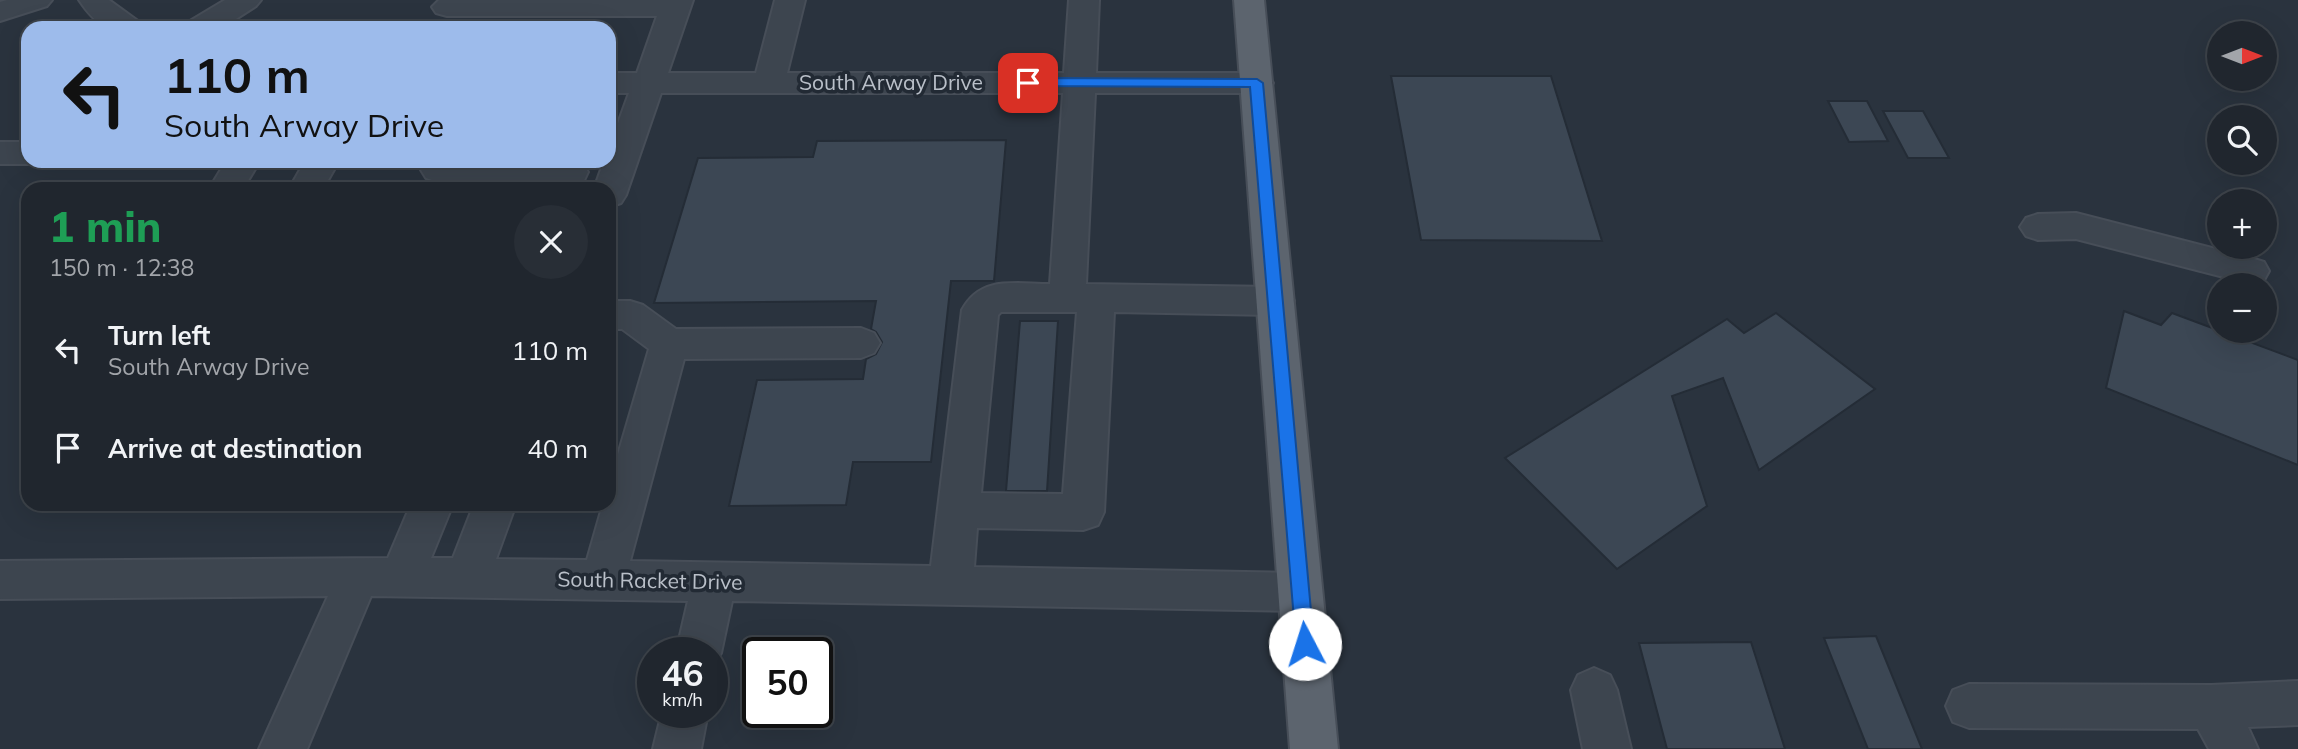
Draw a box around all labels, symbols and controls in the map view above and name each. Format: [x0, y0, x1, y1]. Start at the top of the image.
north arrow [2207, 21, 2277, 91]
map controls [2207, 21, 2277, 343]
text: 110 m [164, 44, 310, 105]
icon: left [49, 49, 140, 140]
pin [998, 53, 1058, 113]
icon: arrive [1009, 64, 1047, 102]
street label: South Arway Drive [799, 69, 983, 95]
text: South Arway Drive [164, 105, 444, 145]
button: search [2207, 105, 2277, 175]
button: + [2207, 189, 2277, 259]
text: 1 min [49, 200, 162, 253]
button: close [514, 205, 588, 279]
text: 150 m · 12:38 [49, 253, 194, 282]
button: − [2207, 273, 2277, 343]
text: Turn left [108, 319, 210, 352]
icon: left [49, 331, 87, 369]
text: 110 m [512, 334, 588, 367]
text: South Arway Drive [108, 352, 309, 381]
icon: arrive [49, 429, 87, 467]
text: Arrive at destination [108, 432, 363, 465]
text: 40 m [527, 432, 588, 465]
street label: South Racket Drive [557, 565, 743, 595]
position arrow [1268, 607, 1342, 681]
speed limit sign: 50 [742, 637, 833, 728]
text: 46 [661, 651, 704, 695]
text: km/h [662, 688, 703, 711]

